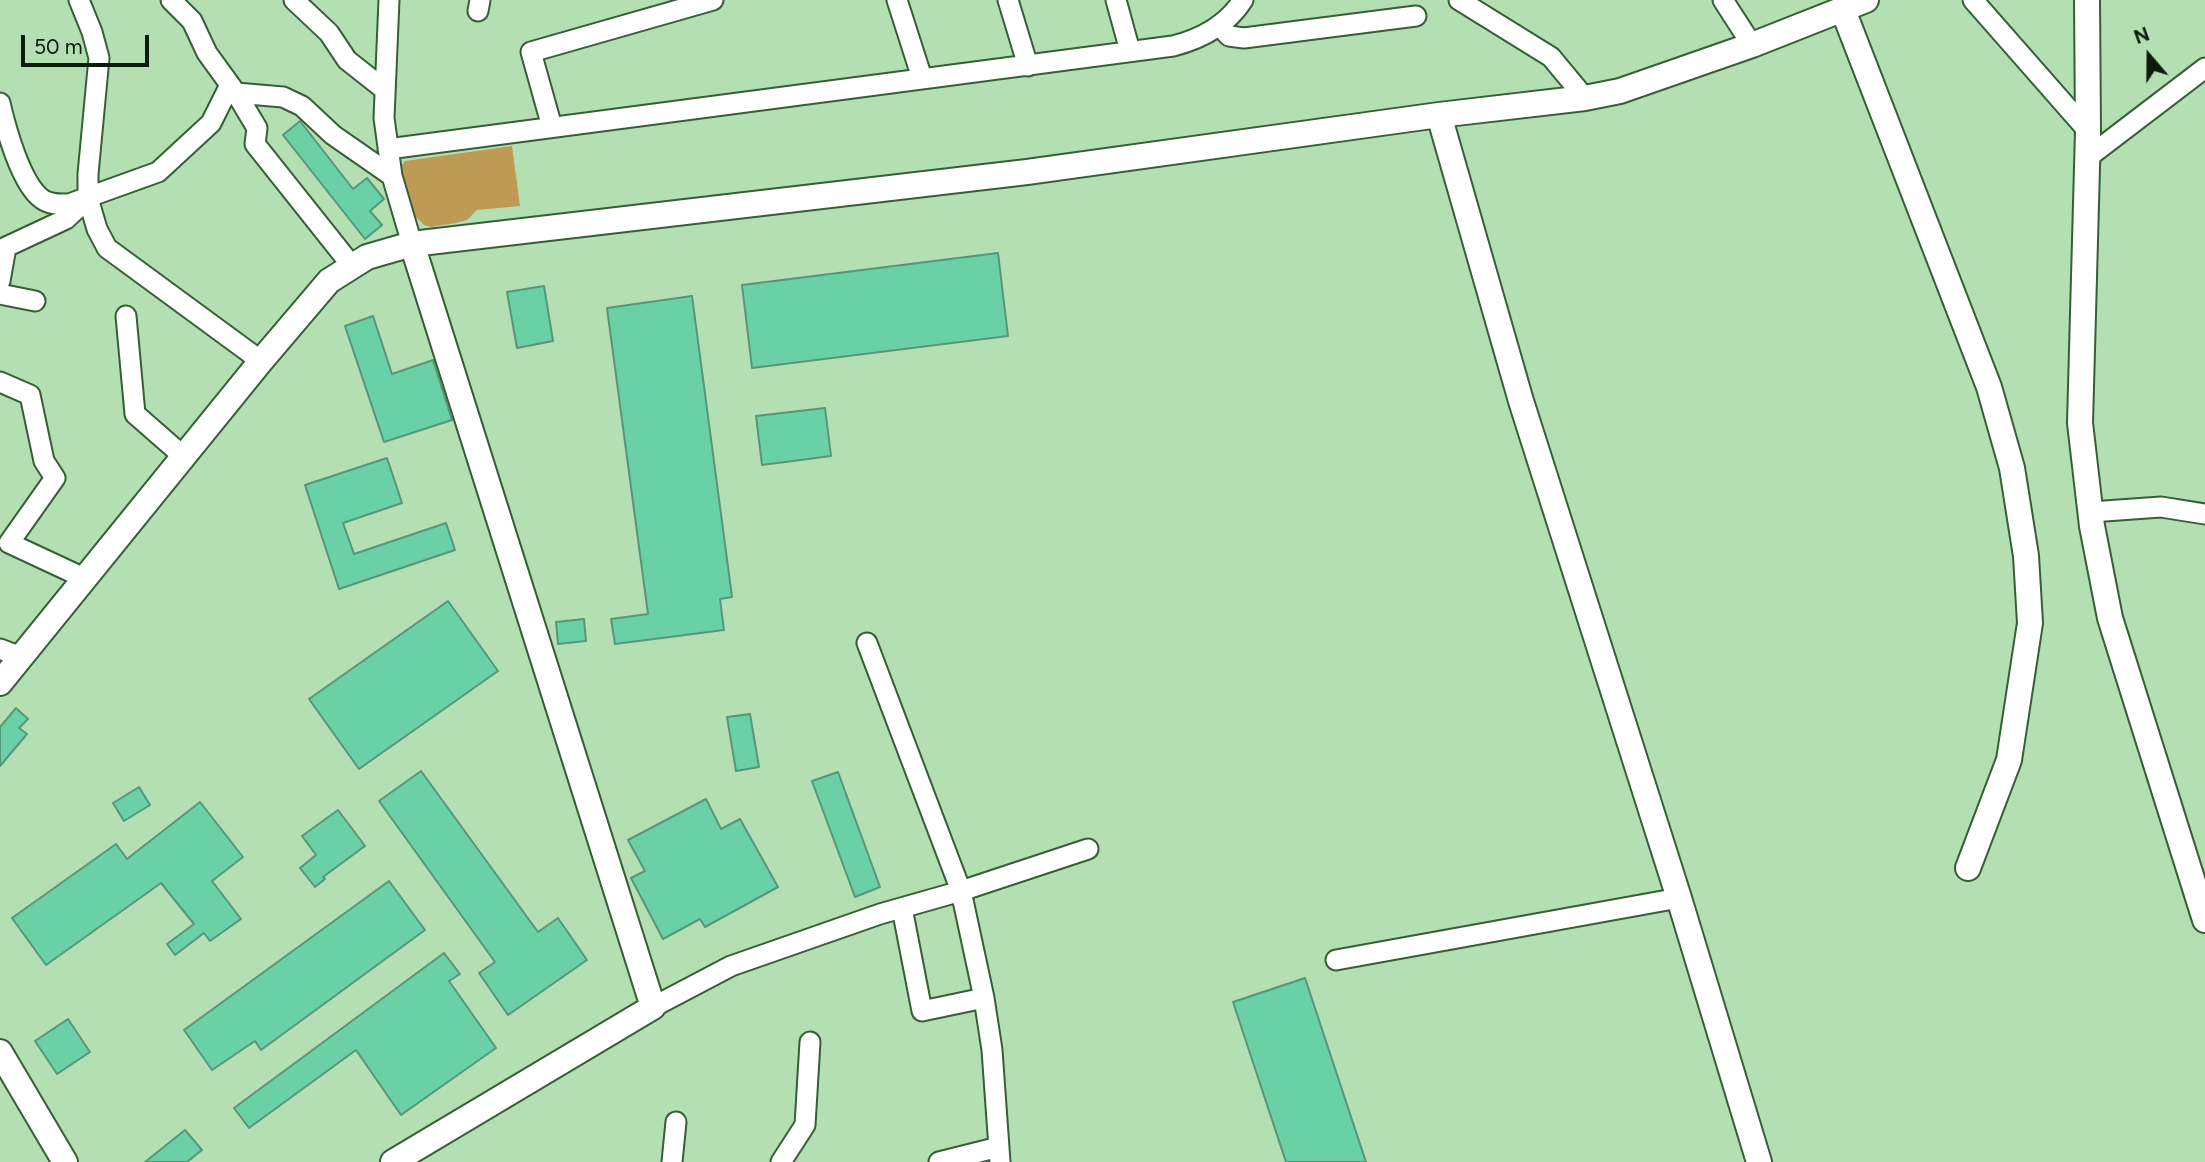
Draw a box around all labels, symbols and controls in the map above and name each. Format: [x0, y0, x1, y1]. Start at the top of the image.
scale bar [24, 21, 152, 65]
north arrow [2114, 21, 2184, 91]
text: N [2131, 22, 2152, 49]
text: 50 m [34, 34, 83, 59]

